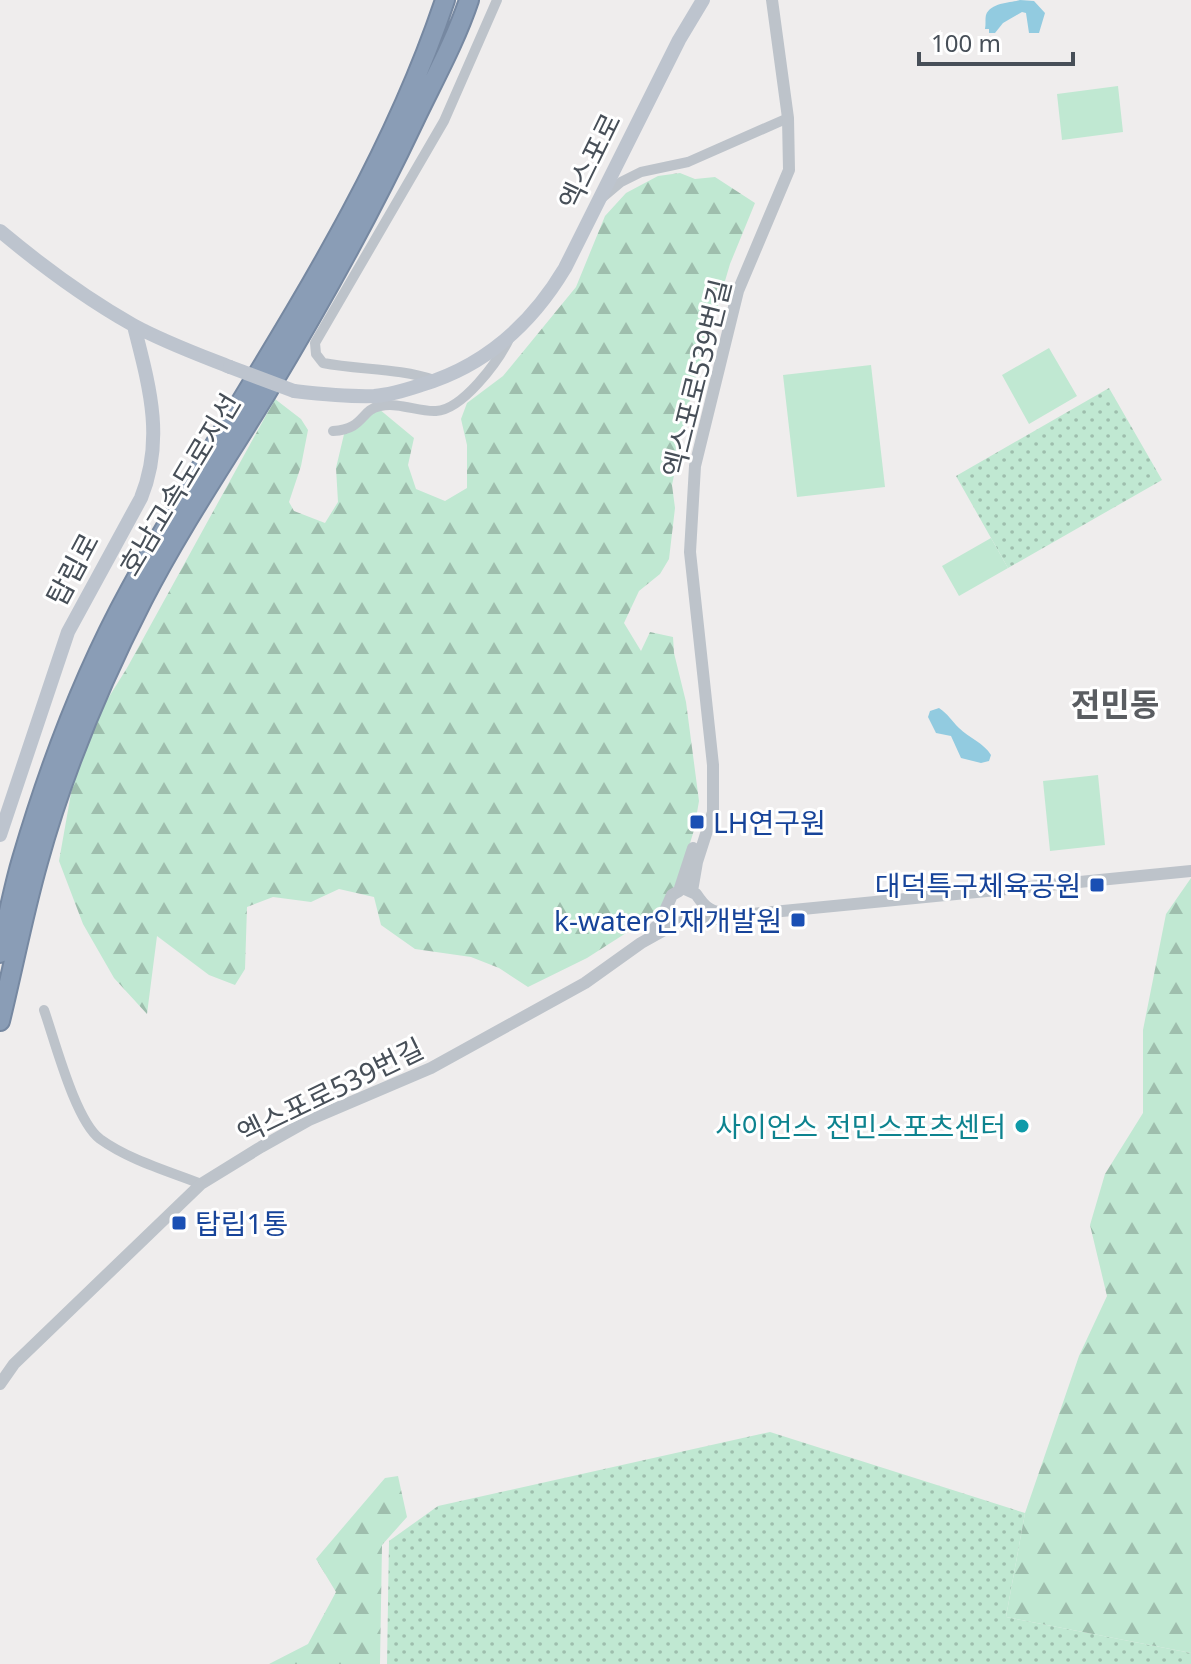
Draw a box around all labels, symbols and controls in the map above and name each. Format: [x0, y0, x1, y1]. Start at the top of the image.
scale bar [919, 16, 1073, 66]
text: 100 m [931, 26, 1001, 59]
street label: 엑스포로 [549, 106, 629, 216]
street label: 엑스포로539번길 [653, 275, 739, 481]
street label: 호남고속도로지선 [110, 386, 248, 582]
street label: 탑립로 [37, 526, 107, 612]
district label: 전민동 [1071, 682, 1159, 725]
place label: LH연구원 [713, 803, 826, 841]
marker: LH연구원 [688, 813, 706, 831]
place label: 대덕특구체육공원 [875, 866, 1081, 904]
marker: 대덕특구체육공원 [1088, 876, 1106, 894]
place label: k-water인재개발원 [554, 901, 782, 939]
marker: k-water인재개발원 [789, 911, 807, 929]
street label: 엑스포로539번길 [231, 1029, 429, 1151]
place label: 사이언스 전민스포츠센터 [715, 1107, 1006, 1145]
marker: 사이언스 전민스포츠센터 [1013, 1117, 1031, 1135]
place label: 탑립1통 [195, 1204, 288, 1242]
marker: 탑립1통 [170, 1214, 188, 1232]

